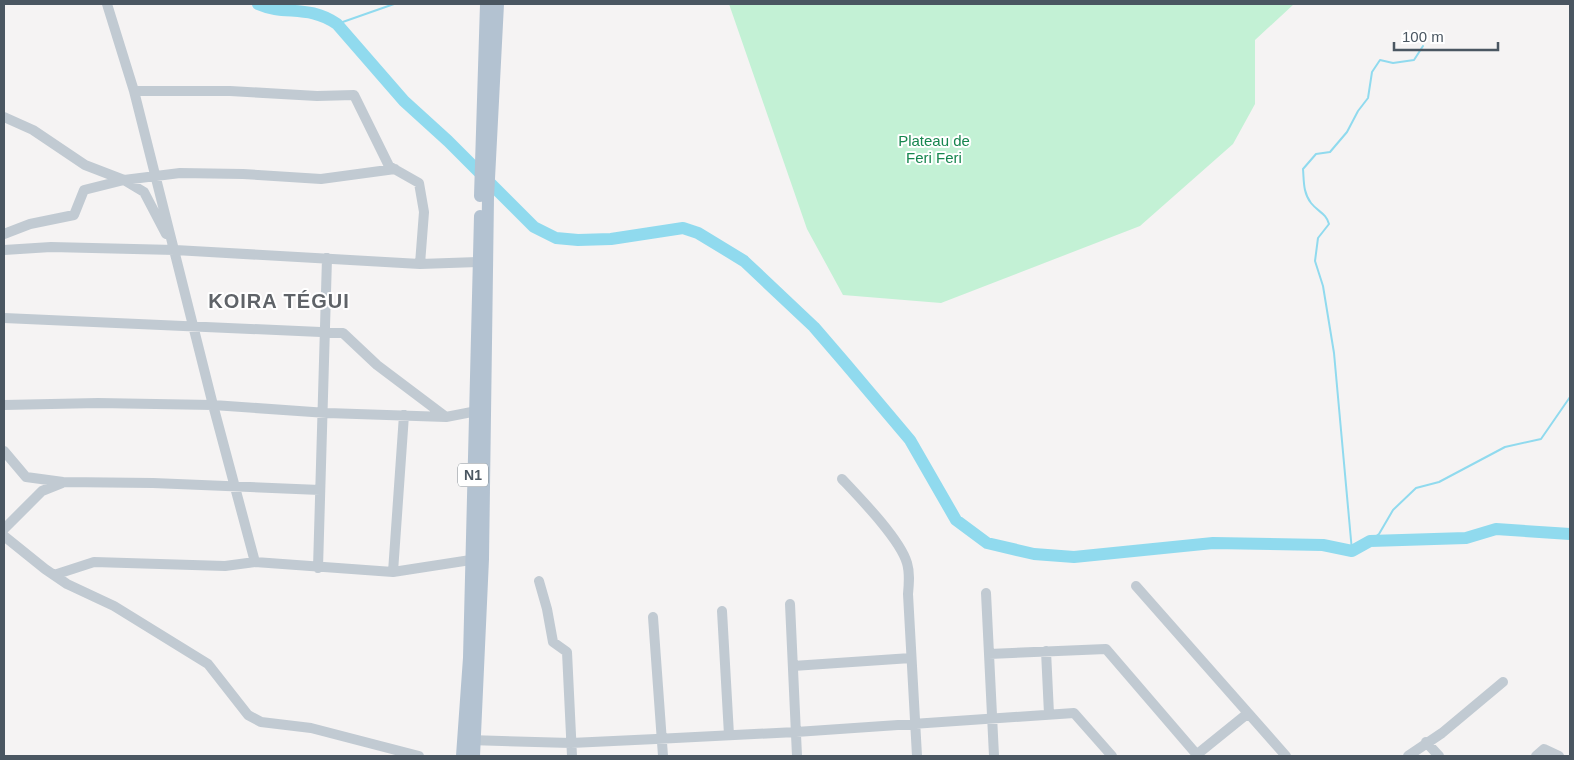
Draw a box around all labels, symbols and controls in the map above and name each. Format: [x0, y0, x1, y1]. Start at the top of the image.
scale bar [1394, 20, 1498, 52]
text: 100 m [1402, 28, 1444, 45]
park label: Plateau de Feri Feri [898, 132, 970, 166]
district label: KOIRA TÉGUI [208, 290, 350, 312]
road number: N1 [458, 464, 488, 486]

